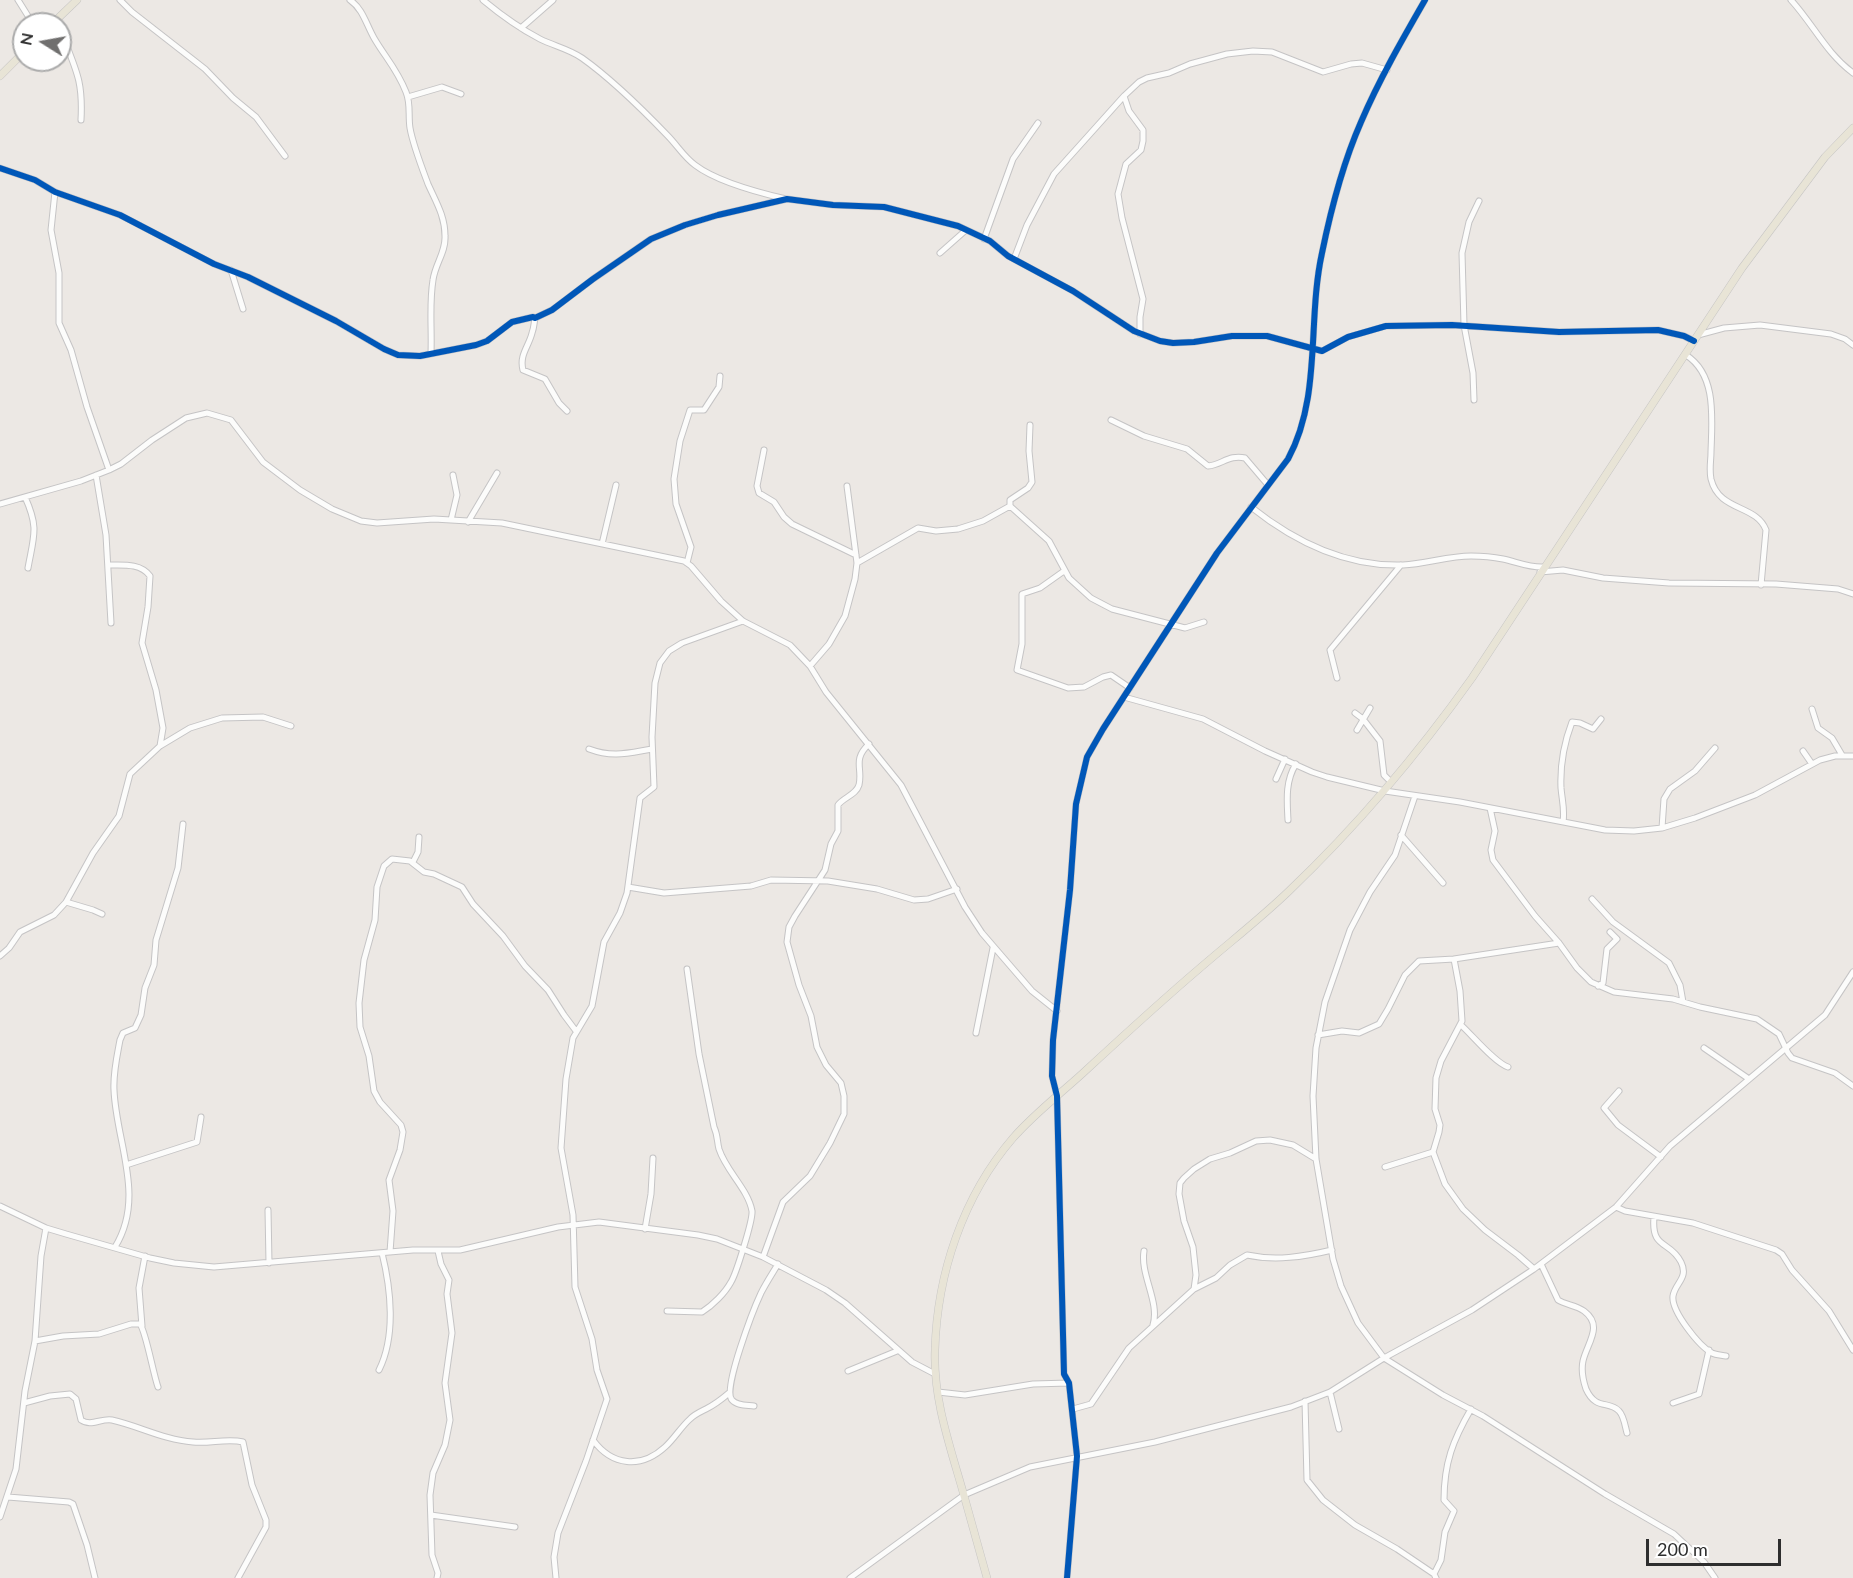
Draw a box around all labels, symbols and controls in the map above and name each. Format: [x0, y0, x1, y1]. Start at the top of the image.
north arrow [12, 12, 72, 72]
text: N [15, 31, 36, 47]
scale bar [1649, 1527, 1784, 1565]
text: 200 m [1657, 1538, 1708, 1560]

